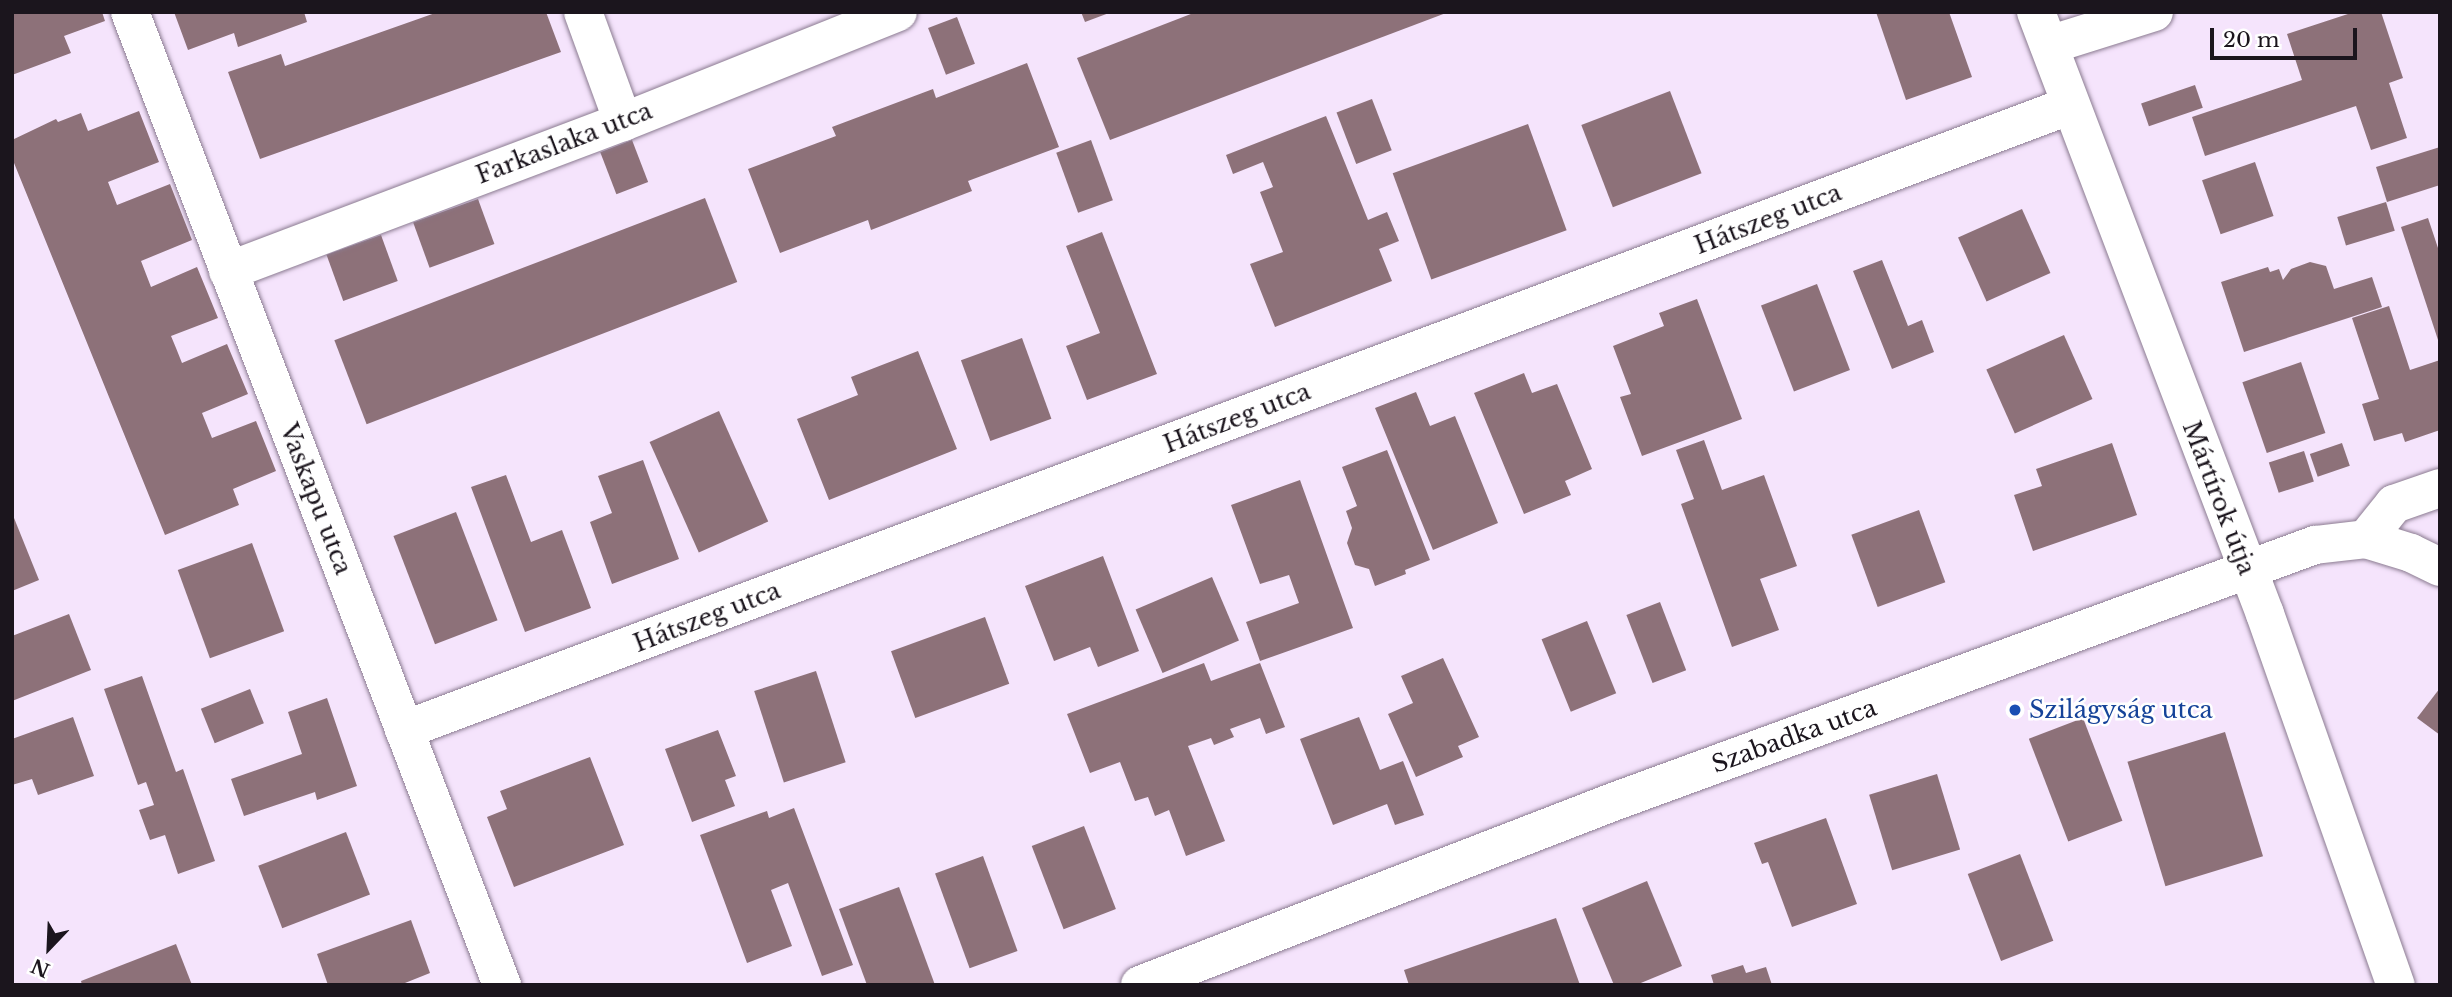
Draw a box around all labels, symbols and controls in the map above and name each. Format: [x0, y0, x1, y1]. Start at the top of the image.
scale bar [2214, 14, 2361, 58]
text: 20 m [2223, 27, 2280, 53]
street label: Farkaslaka utca [472, 96, 656, 190]
street label: Hátszeg utca [1690, 178, 1846, 260]
street label: Hátszeg utca [1159, 377, 1315, 459]
street label: Mártírok útja [2176, 417, 2262, 579]
street label: Vaskapu utca [274, 419, 358, 579]
street label: Hátszeg utca [629, 576, 785, 658]
street label: Szabadka utca [1708, 693, 1880, 779]
place label: Szilágyság utca [2029, 696, 2213, 724]
marker: Szilágyság utca [2007, 702, 2023, 718]
north arrow [14, 913, 84, 983]
text: N [28, 954, 53, 982]

